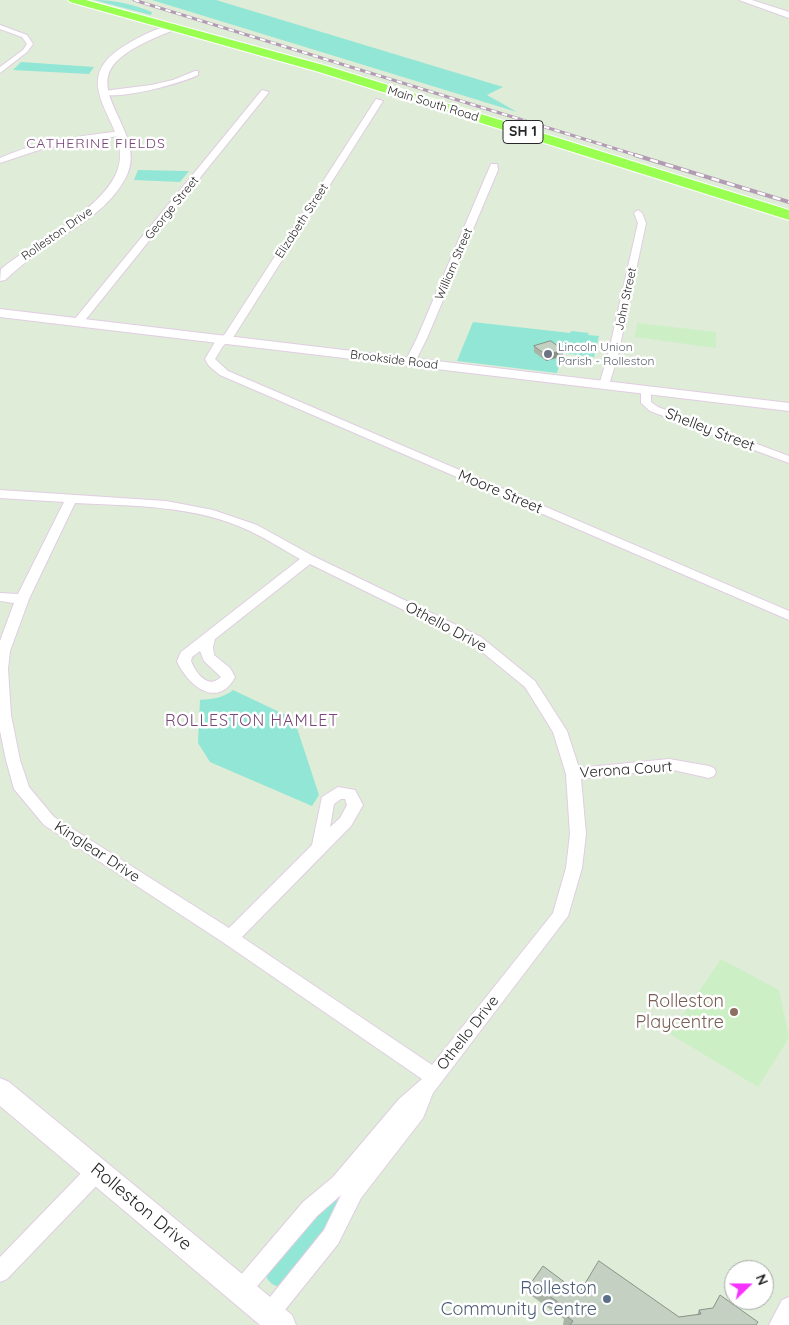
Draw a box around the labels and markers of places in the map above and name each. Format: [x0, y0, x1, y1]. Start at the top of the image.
place label: Lincoln Union Parish - Rolleston [558, 340, 654, 368]
marker: Lincoln Union Parish - Rolleston [542, 348, 554, 360]
place label: Rolleston Playcentre [635, 991, 724, 1034]
marker: Rolleston Playcentre [728, 1006, 740, 1018]
place label: Rolleston Community Centre [441, 1278, 597, 1320]
marker: Rolleston Community Centre [601, 1293, 613, 1305]

